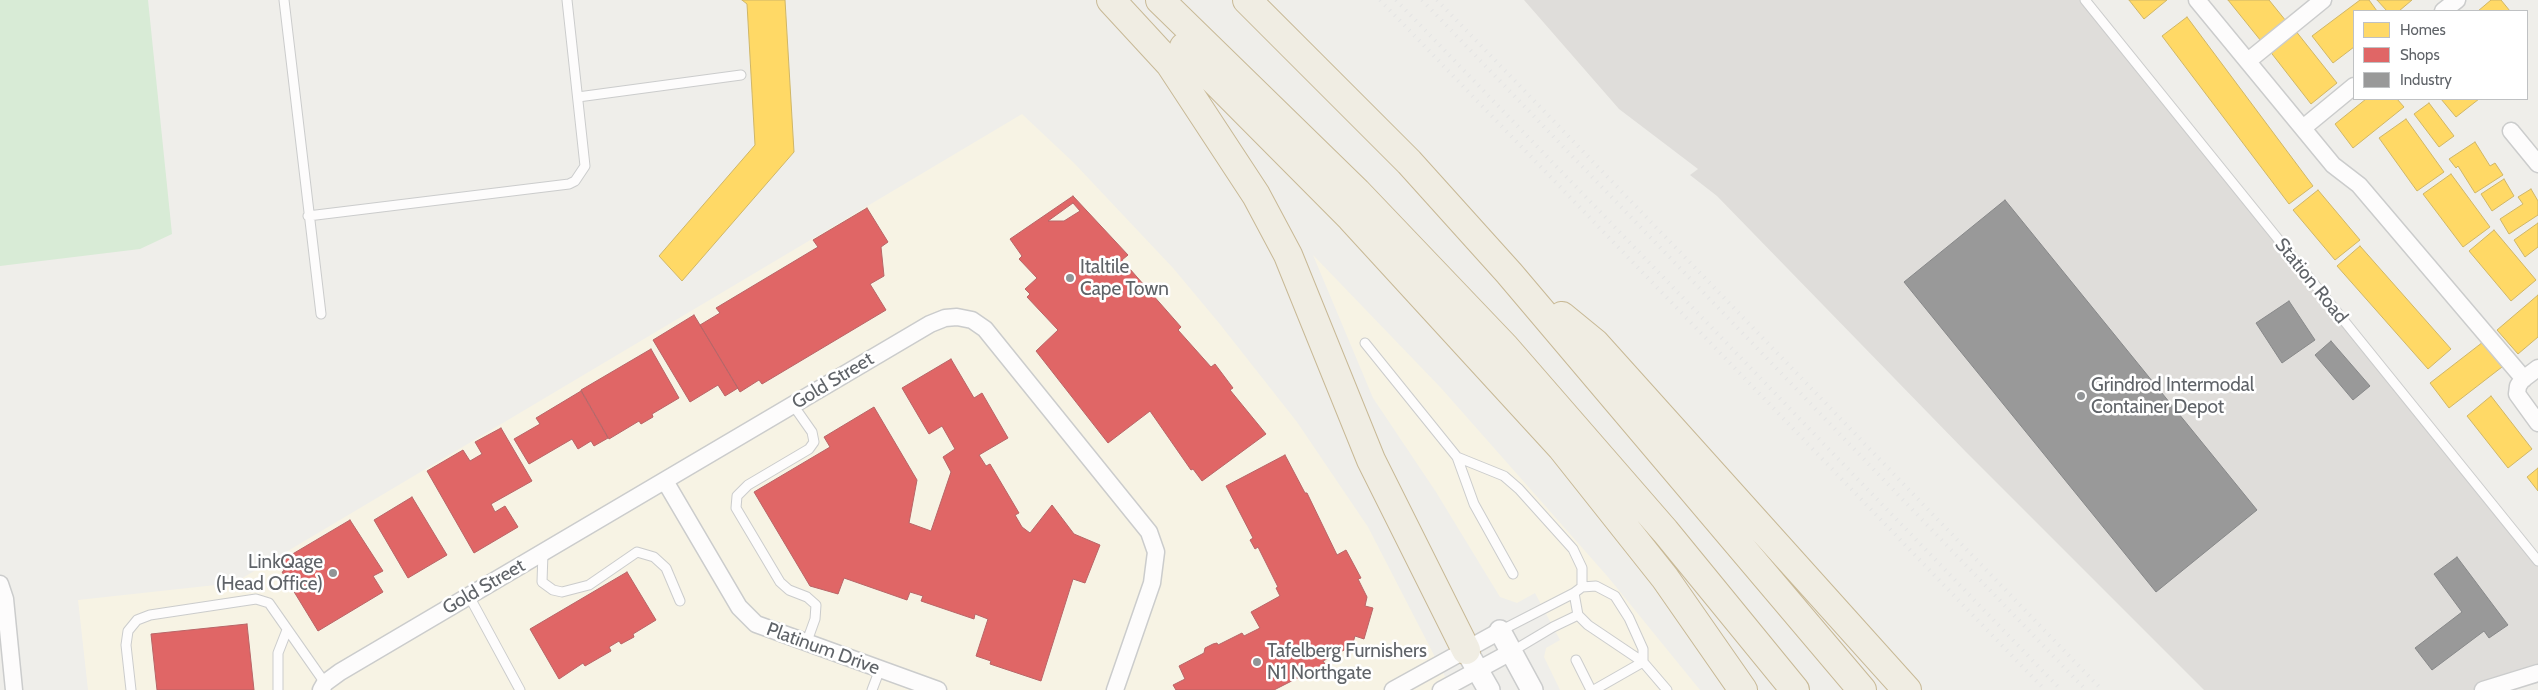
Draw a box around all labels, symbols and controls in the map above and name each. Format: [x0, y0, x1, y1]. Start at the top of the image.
legend [2353, 10, 2528, 100]
text: Homes [2400, 21, 2446, 39]
text: Shops [2400, 46, 2440, 64]
text: Industry [2400, 71, 2452, 89]
street label: Station Road [2270, 234, 2352, 328]
place label: Italtile Cape Town [1080, 256, 1169, 300]
marker: Italtile Cape Town [1064, 272, 1076, 284]
street label: Gold Street [788, 348, 878, 414]
place label: Grindrod Intermodal Container Depot [2091, 374, 2254, 418]
marker: Grindrod Intermodal Container Depot [2075, 390, 2087, 402]
place label: LinkQage (Head Office) [216, 551, 323, 595]
street label: Gold Street [439, 554, 529, 620]
marker: LinkQage (Head Office) [327, 567, 339, 579]
street label: Platinum Drive [763, 618, 883, 680]
place label: Tafelberg Furnishers N1 Northgate [1267, 640, 1427, 684]
marker: Tafelberg Furnishers N1 Northgate [1251, 656, 1263, 668]

